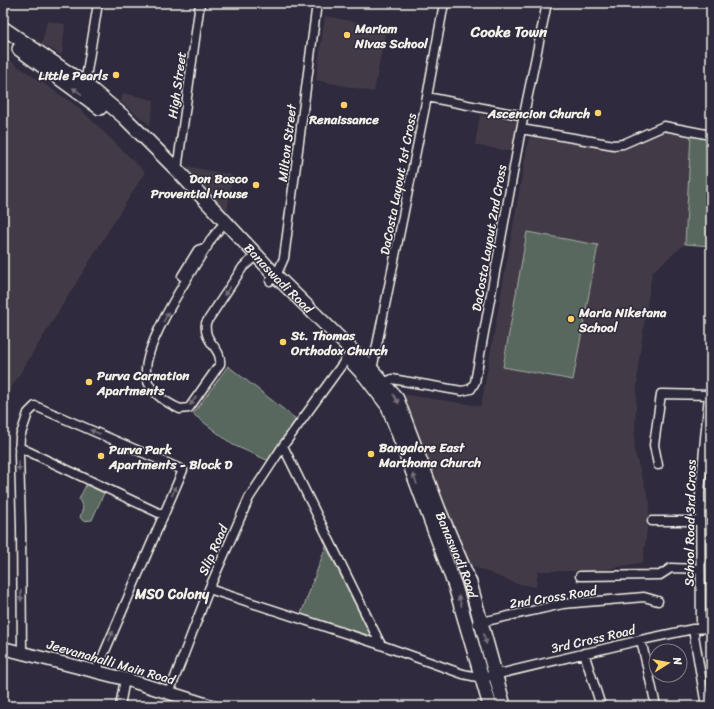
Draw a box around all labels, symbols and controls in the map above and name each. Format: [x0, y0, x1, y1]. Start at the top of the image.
place label: Mariam Nivas School [354, 17, 429, 55]
district label: Cooke Town [470, 19, 548, 45]
marker: Mariam Nivas School [342, 30, 352, 40]
street label: High Street [161, 50, 193, 120]
place label: Little Pearls [38, 64, 109, 87]
marker: Little Pearls [111, 70, 121, 80]
one-way arrow [71, 87, 82, 95]
marker: Renaissance [339, 100, 349, 110]
street label: Milton Street [271, 102, 303, 183]
place label: Ascencion Church [487, 102, 590, 125]
place label: Renaissance [308, 108, 379, 131]
marker: Ascencion Church [593, 108, 603, 118]
street label: DaCosta Layout 1st Cross [373, 111, 423, 257]
street label: DaCosta Layout 2nd Cross [465, 162, 513, 313]
place label: Don Bosco Provential House [151, 167, 249, 205]
marker: Don Bosco Provential House [251, 180, 261, 190]
street label: Banaswadi Road [239, 237, 320, 320]
one-way arrow [223, 286, 231, 296]
place label: Maria Niketana School [578, 301, 667, 339]
one-way arrow [163, 311, 170, 323]
marker: Maria Niketana School [566, 314, 576, 324]
place label: St. Thomas Orthodox Church [290, 324, 388, 362]
marker: St. Thomas Orthodox Church [278, 337, 288, 347]
place label: Purva Carnation Apartments [96, 364, 190, 402]
marker: Purva Carnation Apartments [84, 377, 94, 387]
one-way arrow [393, 393, 400, 405]
one-way arrow [189, 396, 198, 407]
one-way arrow [90, 429, 101, 435]
place label: Bangalore East Marthoma Church [378, 436, 481, 474]
place label: Purva Park Apartments - Block D [108, 438, 232, 476]
marker: Bangalore East Marthoma Church [366, 449, 376, 459]
marker: Purva Park Apartments - Block D [96, 451, 106, 461]
street label: School Road 3rd Cross [677, 459, 703, 587]
one-way arrow [16, 460, 23, 472]
one-way arrow [411, 473, 417, 485]
one-way arrow [171, 484, 177, 496]
street label: Banaswadi Road [429, 508, 485, 601]
street label: Slip Road [192, 520, 235, 579]
street label: 2nd Cross Road [508, 579, 599, 615]
district label: MSO Colony [134, 582, 210, 607]
one-way arrow [18, 590, 24, 603]
one-way arrow [457, 595, 463, 607]
street label: 3rd Cross Road [549, 618, 639, 660]
one-way arrow [109, 629, 115, 641]
street label: Jeevanahalli Main Road [43, 632, 179, 692]
one-way arrow [482, 633, 488, 645]
north arrow [648, 643, 688, 683]
text: N [667, 655, 687, 667]

